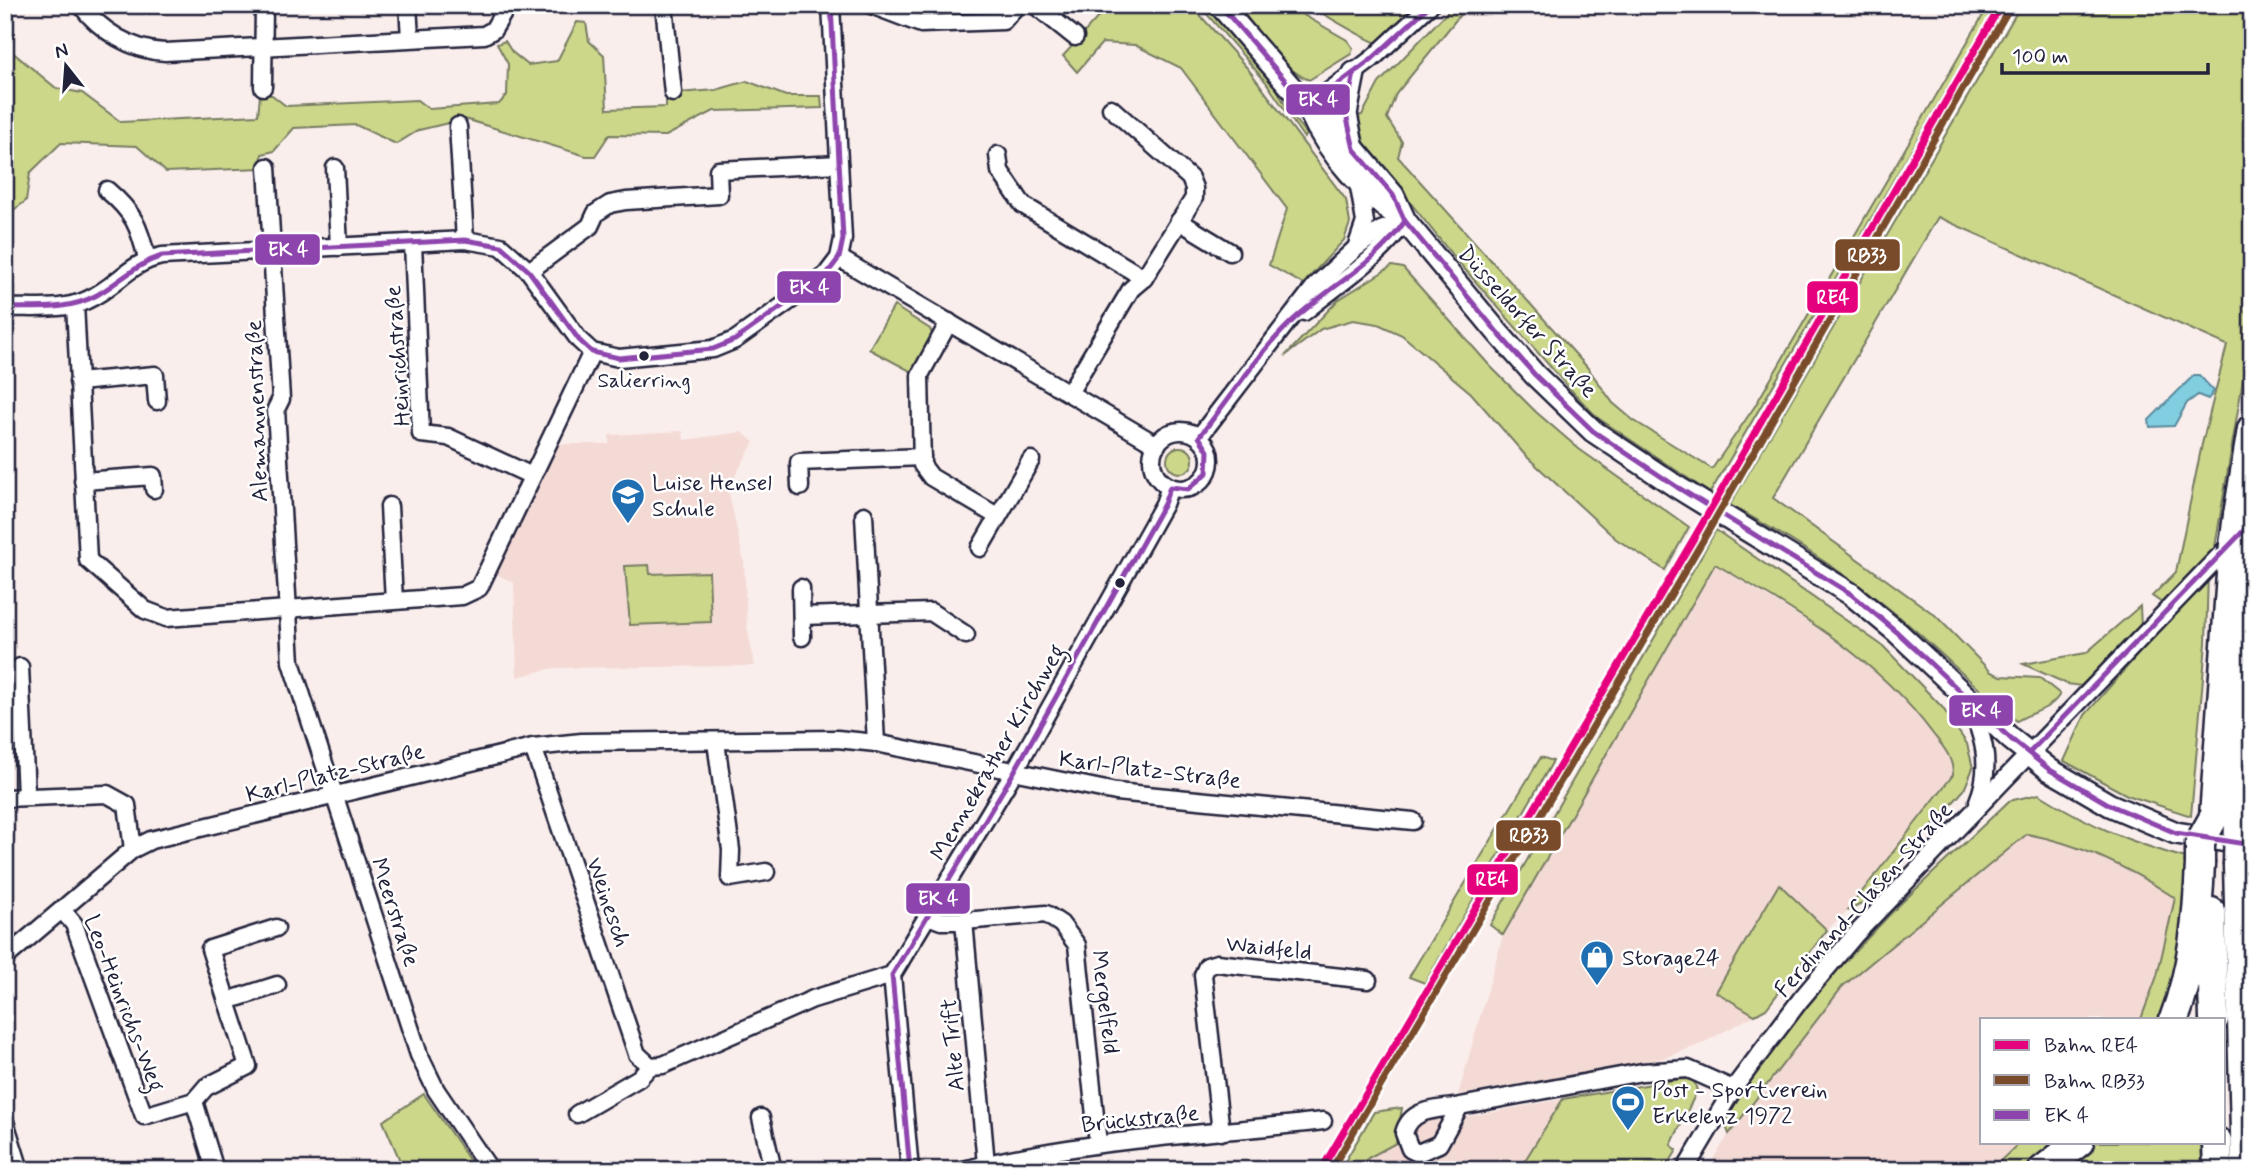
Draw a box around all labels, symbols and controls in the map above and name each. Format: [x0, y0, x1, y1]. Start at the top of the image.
north arrow [32, 32, 102, 102]
scale bar [2002, 32, 2208, 76]
text: N [52, 37, 71, 65]
text: 100 m [2012, 43, 2068, 71]
line badge: EK 4 [1285, 83, 1351, 116]
text: EK 4 [1298, 88, 1338, 113]
line badge: EK 4 [254, 233, 321, 266]
text: EK 4 [268, 238, 308, 263]
line badge: RB33 [1834, 238, 1901, 272]
street label: Düsseldorfer Straße [1450, 240, 1603, 405]
text: RB33 [1847, 244, 1887, 269]
line badge: EK 4 [776, 270, 842, 304]
text: EK 4 [789, 276, 829, 301]
line badge: RE4 [1806, 280, 1859, 314]
street label: Heinrichstraße [379, 284, 419, 427]
text: RE4 [1816, 286, 1850, 311]
street label: Alemannenstraße [240, 319, 276, 502]
marker: Salierring [637, 349, 651, 363]
place label: Salierring [597, 367, 691, 395]
place label: Luise Hensel Schule [652, 469, 772, 525]
school or university icon: Luise Hensel Schule [609, 476, 647, 525]
unlabelled marker [1113, 576, 1127, 590]
street label: Mennekrather Kirchweg [924, 639, 1075, 868]
line badge: EK 4 [1948, 694, 2014, 727]
text: EK 4 [1961, 699, 2001, 724]
street label: Karl-Platz-Straße [243, 737, 428, 811]
street label: Karl-Platz-Straße [1057, 745, 1242, 797]
street label: Ferdinand-Clasen-Straße [1769, 796, 1960, 1004]
line badge: RB33 [1495, 819, 1562, 852]
text: RB33 [1509, 824, 1549, 849]
street label: Meerstraße [362, 854, 426, 971]
street label: Weinesch [578, 854, 636, 951]
line badge: RE4 [1466, 863, 1519, 896]
text: RE4 [1475, 868, 1509, 893]
line badge: EK 4 [905, 882, 971, 915]
text: EK 4 [918, 887, 958, 912]
street label: Leo-Heinrichs-Weg [74, 911, 171, 1097]
street label: Waidfeld [1224, 930, 1313, 968]
shop icon: Storage24 [1578, 938, 1616, 987]
place label: Storage24 [1622, 944, 1720, 974]
street label: Mergelfeld [1081, 949, 1125, 1056]
street label: Alte Trift [935, 997, 973, 1093]
legend [1980, 1018, 2226, 1144]
text: Bahn RE4 [2044, 1032, 2138, 1060]
text: Bahn RB33 [2044, 1068, 2145, 1096]
place label: Post - Sportverein Erkelenz 1972 [1652, 1076, 1828, 1132]
sports icon: Post - Sportverein Erkelenz 1972 [1609, 1083, 1647, 1132]
street label: Brückstraße [1080, 1099, 1201, 1141]
text: EK 4 [2044, 1102, 2089, 1130]

